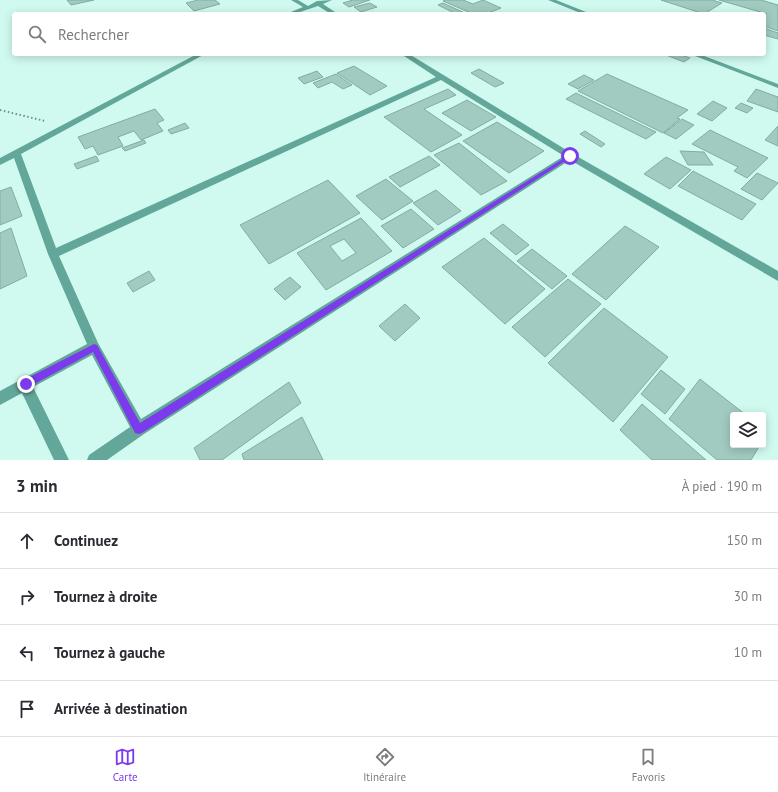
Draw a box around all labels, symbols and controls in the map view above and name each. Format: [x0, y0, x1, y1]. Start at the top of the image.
search box [12, 12, 766, 56]
icon: search [26, 23, 48, 45]
text: Rechercher [58, 25, 129, 44]
route start [561, 147, 579, 165]
route end [17, 375, 35, 393]
map controls [730, 412, 766, 448]
button: layers [730, 412, 766, 448]
text: 3 min [16, 475, 57, 497]
text: À pied · 190 m [682, 478, 762, 495]
icon: ahead [16, 530, 38, 552]
text: Continuez [54, 531, 118, 550]
text: 150 m [727, 532, 762, 549]
icon: right [16, 586, 38, 608]
text: Tournez à droite [54, 587, 157, 606]
text: 30 m [734, 588, 762, 605]
icon: left [16, 642, 38, 664]
text: Tournez à gauche [54, 643, 165, 662]
text: 10 m [734, 644, 762, 661]
icon: arrive [16, 698, 38, 720]
text: Arrivée à destination [54, 699, 187, 718]
tab: Carte [113, 746, 138, 784]
tab: Itinéraire [363, 746, 406, 784]
tab: Favoris [632, 746, 665, 784]

